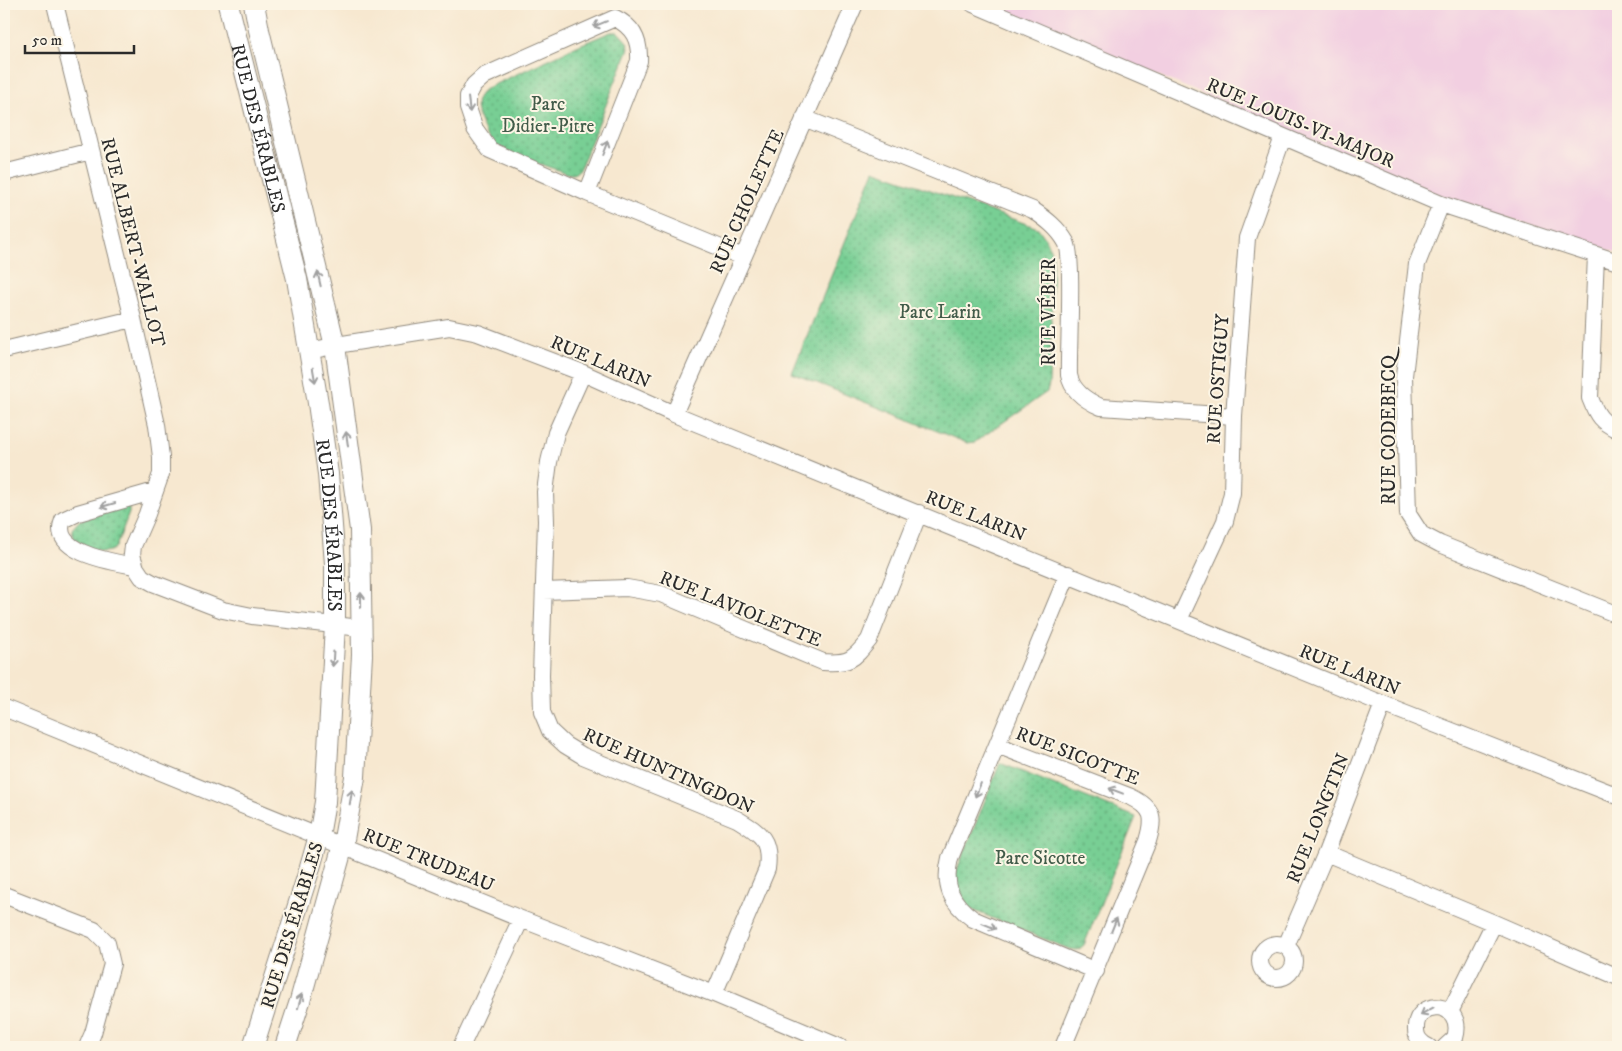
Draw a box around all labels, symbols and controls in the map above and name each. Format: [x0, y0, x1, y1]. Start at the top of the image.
one-way arrow [593, 20, 608, 29]
scale bar [25, 22, 134, 54]
text: 50 m [32, 31, 62, 50]
street label: RUE DES ÉRABLES [225, 42, 290, 215]
street label: RUE LOUIS-VI-MAJOR [1203, 73, 1398, 174]
park label: Parc Didier-Pitre [502, 93, 595, 138]
one-way arrow [464, 97, 474, 113]
street label: RUE CHOLETTE [705, 126, 790, 278]
street label: RUE ALBERT-WALLOT [95, 135, 170, 350]
one-way arrow [601, 141, 610, 156]
street label: RUE VÉBER [1037, 258, 1061, 366]
one-way arrow [314, 271, 323, 287]
park label: Parc Larin [899, 301, 981, 324]
street label: RUE OSTIGUY [1202, 312, 1235, 445]
street label: RUE LARIN [547, 331, 654, 394]
street label: RUE CODEBECQ [1378, 346, 1401, 505]
one-way arrow [309, 367, 319, 383]
one-way arrow [342, 431, 352, 447]
street label: RUE DES ÉRABLES [310, 437, 345, 611]
street label: RUE LARIN [922, 486, 1029, 547]
one-way arrow [101, 500, 117, 510]
street label: RUE LAVIOLETTE [656, 566, 825, 652]
one-way arrow [356, 593, 365, 609]
street label: RUE LARIN [1296, 640, 1403, 701]
one-way arrow [328, 650, 337, 666]
street label: RUE SICOTTE [1012, 722, 1143, 791]
street label: RUE HUNTINGDON [579, 723, 757, 819]
street label: RUE LONGTIN [1282, 750, 1355, 887]
one-way arrow [973, 782, 983, 797]
one-way arrow [1109, 786, 1124, 795]
one-way arrow [347, 790, 357, 806]
street label: RUE TRUDEAU [359, 824, 498, 897]
street label: RUE DES ÉRABLES [255, 839, 329, 1012]
park label: Parc Sicotte [995, 847, 1085, 870]
one-way arrow [1110, 918, 1119, 934]
one-way arrow [981, 921, 996, 931]
one-way arrow [296, 993, 306, 1009]
one-way arrow [1420, 1006, 1435, 1016]

